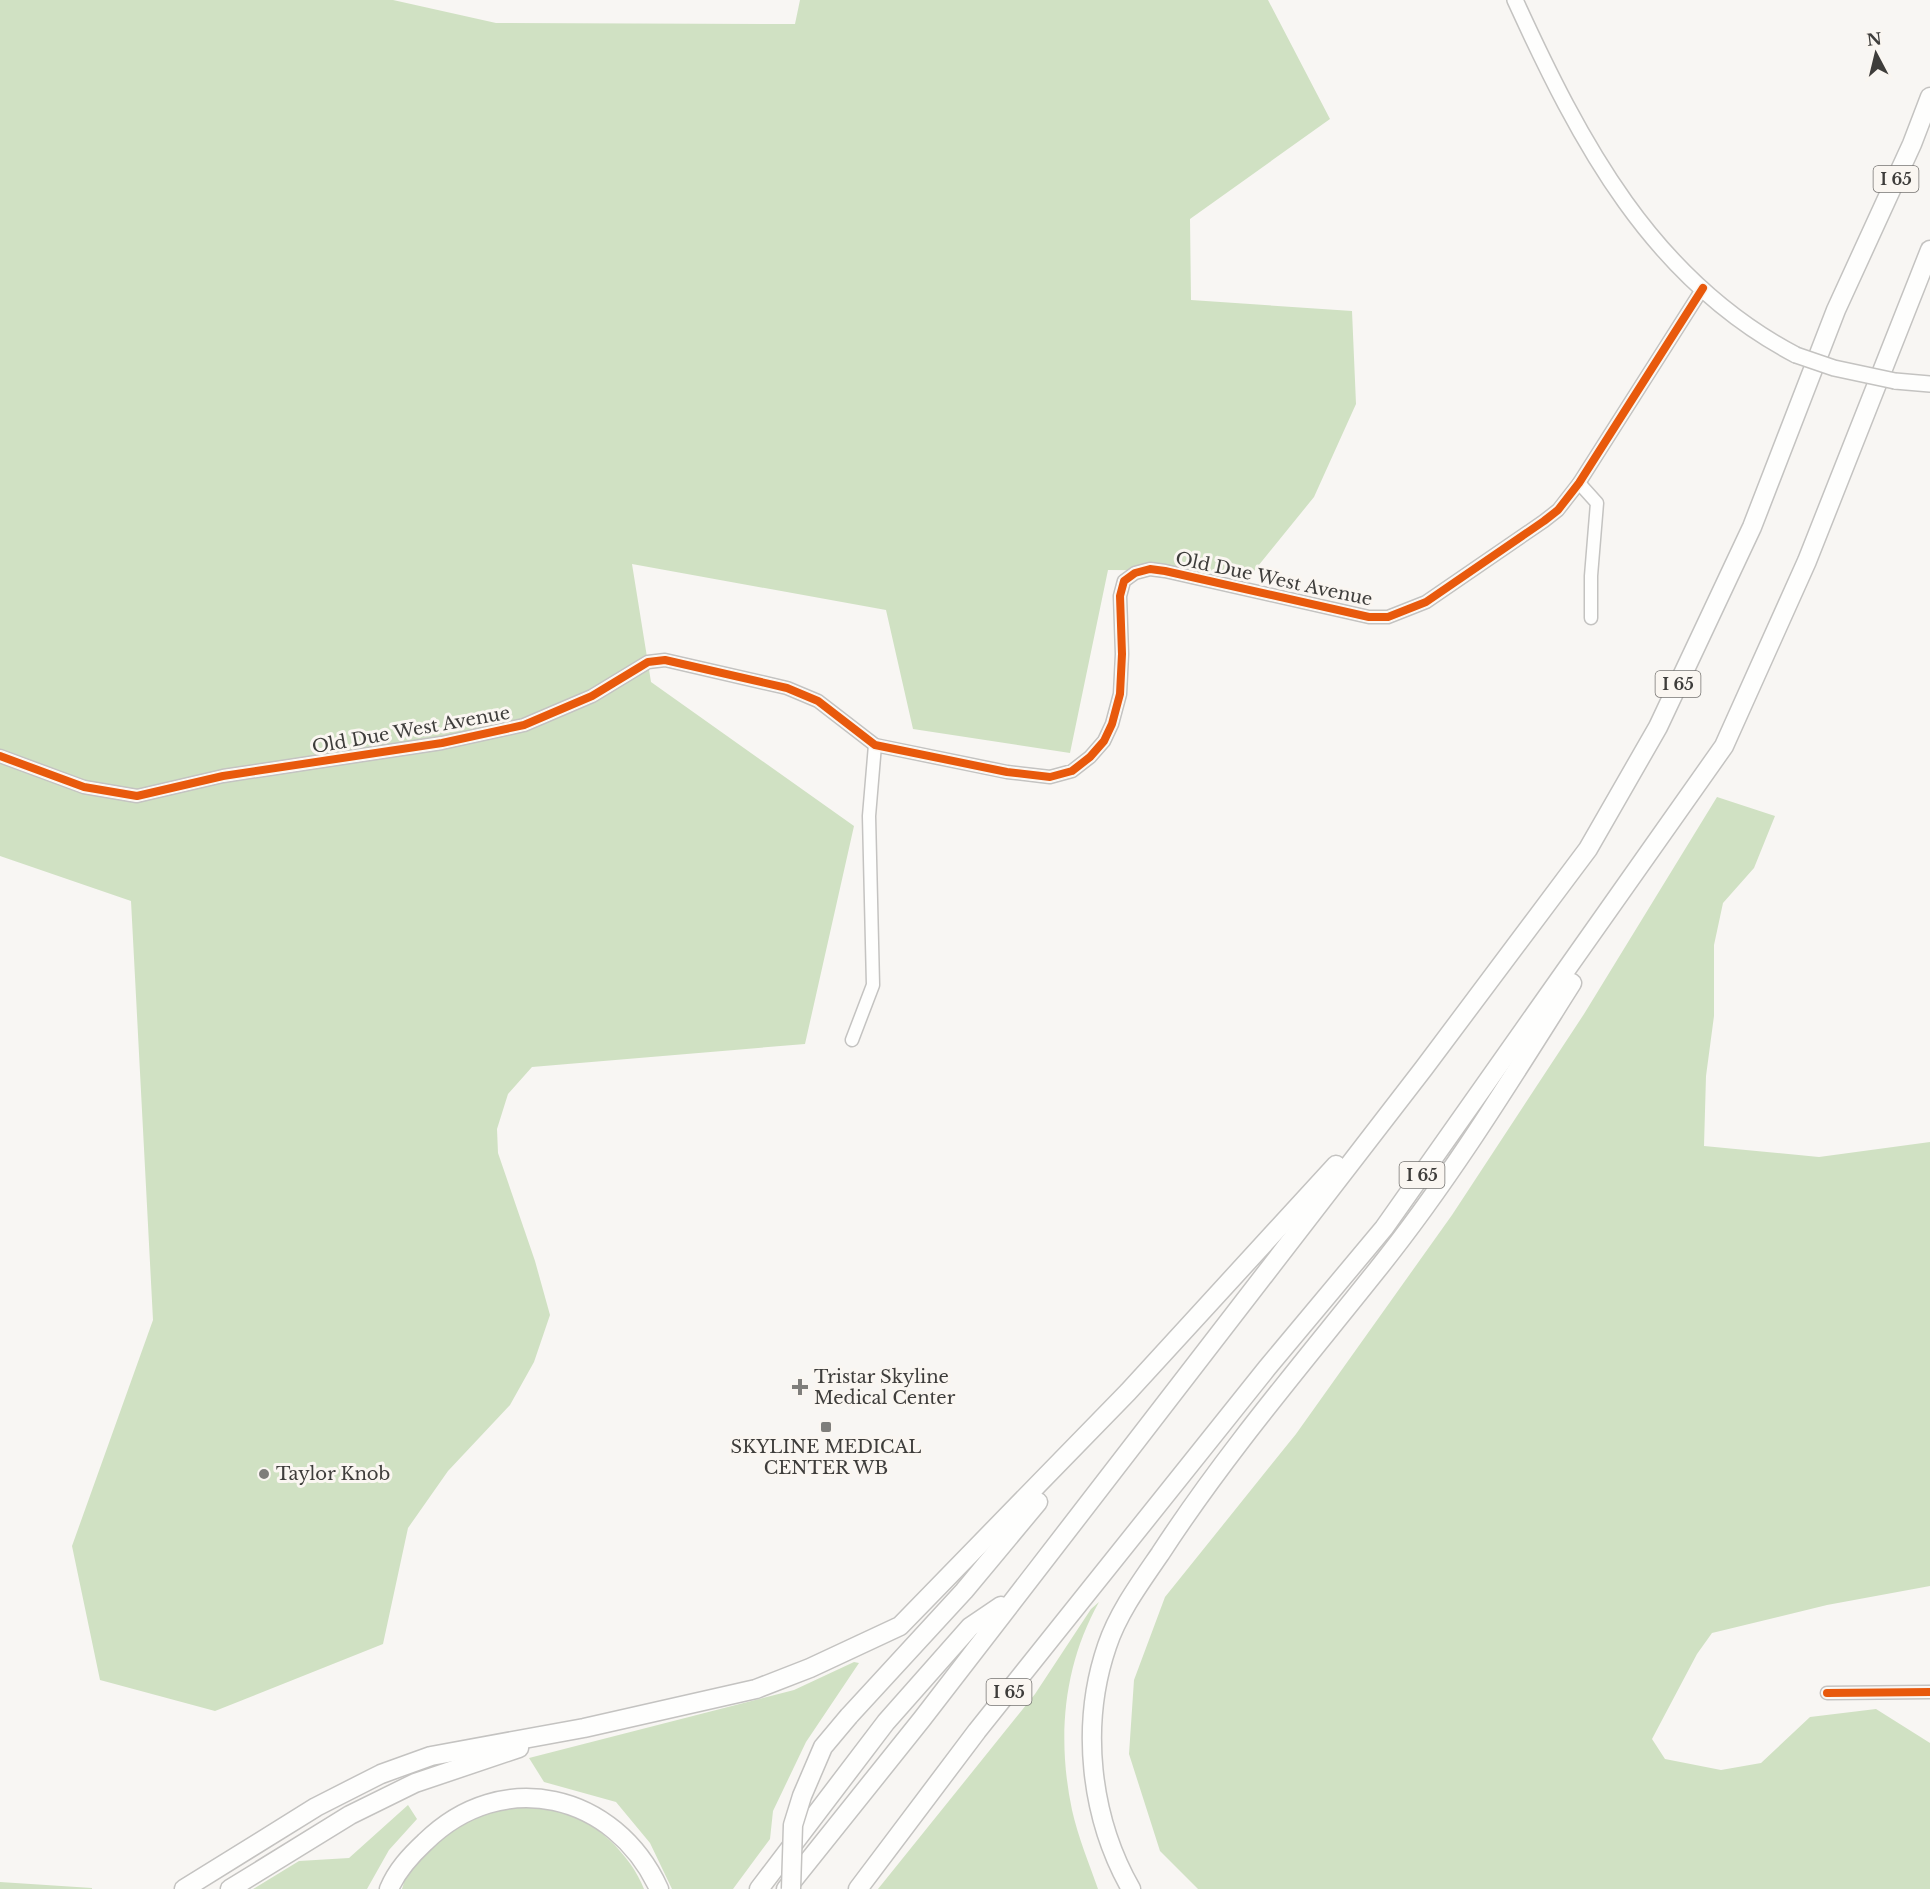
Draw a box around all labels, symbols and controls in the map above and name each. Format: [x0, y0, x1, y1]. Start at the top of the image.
north arrow [1846, 24, 1906, 84]
text: N [1865, 28, 1883, 50]
road number: I 65 [1874, 166, 1918, 192]
street label: Old Due West Avenue [1174, 547, 1374, 611]
road number: I 65 [1656, 671, 1700, 697]
street label: Old Due West Avenue [310, 702, 512, 758]
road number: I 65 [1400, 1162, 1444, 1188]
place label: Tristar Skyline Medical Center [814, 1366, 956, 1409]
marker: Tristar Skyline Medical Center [791, 1378, 809, 1396]
marker: SKYLINE MEDICAL CENTER WB [819, 1420, 833, 1434]
place label: SKYLINE MEDICAL CENTER WB [731, 1436, 921, 1479]
place label: Taylor Knob [276, 1463, 390, 1485]
marker: Taylor Knob [257, 1467, 271, 1481]
road number: I 65 [986, 1679, 1032, 1705]

